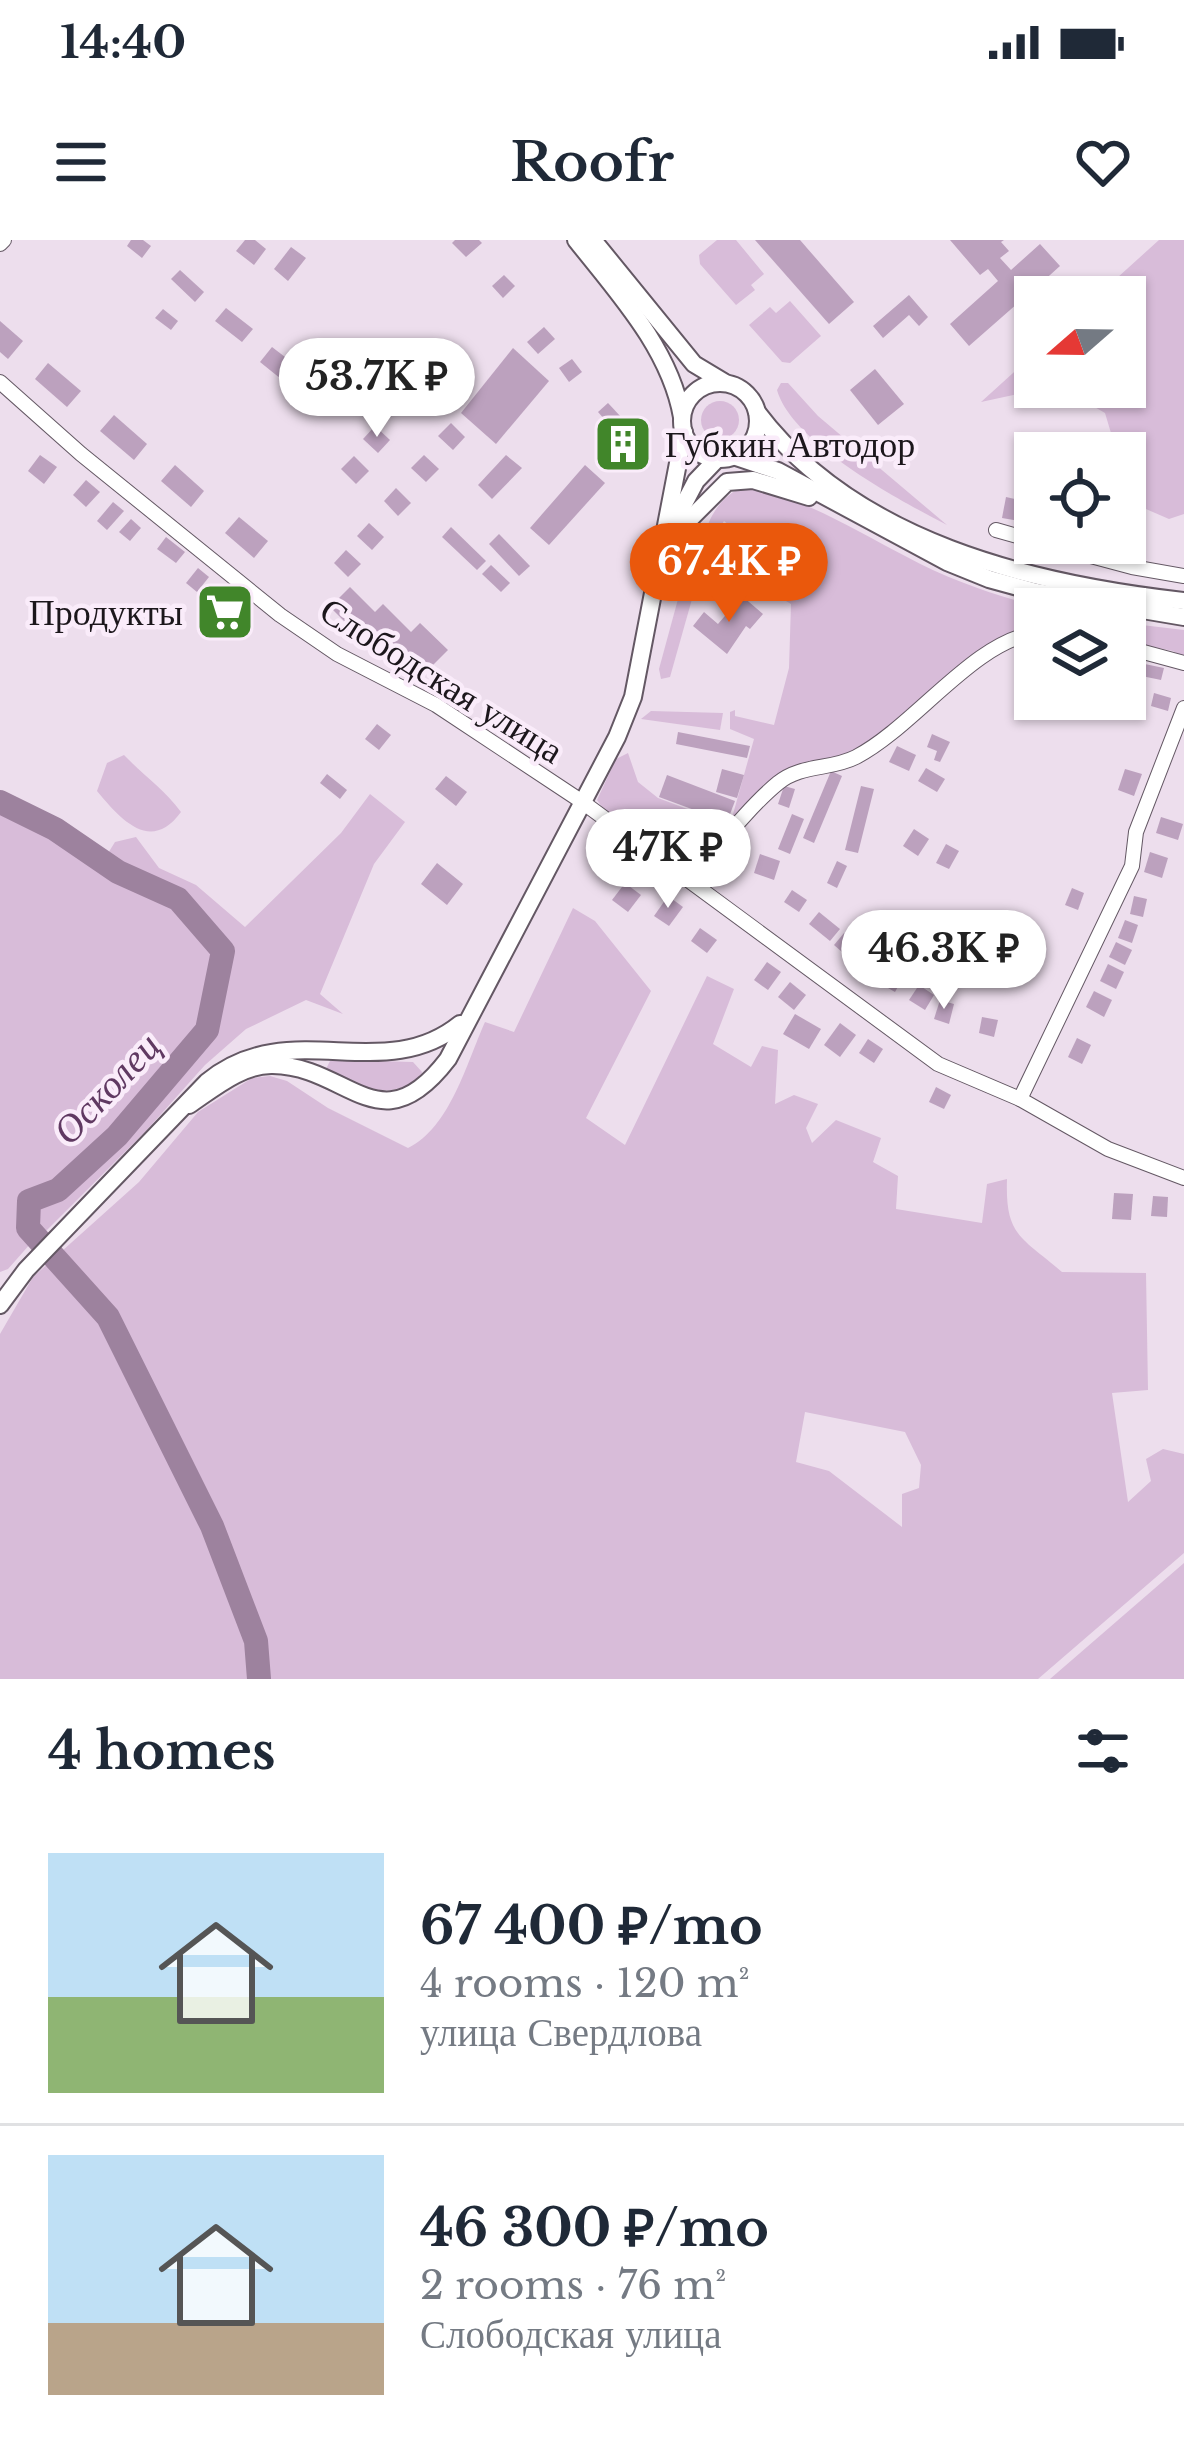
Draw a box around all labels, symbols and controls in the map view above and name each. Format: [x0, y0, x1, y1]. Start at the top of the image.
text: 14:40 [60, 14, 186, 70]
icon: menu [48, 129, 114, 195]
text: Roofr [510, 129, 674, 196]
icon: heart [1070, 129, 1136, 195]
north arrow [1014, 276, 1146, 408]
map controls [1014, 276, 1146, 720]
pin: 53.7K ₽ [266, 338, 488, 440]
text: 53.7K ₽ [306, 352, 448, 401]
building icon: Губкин Автодор [592, 413, 654, 475]
place label: Губкин Автодор [665, 422, 915, 467]
button: locate [1014, 432, 1146, 564]
pin: 67.4K ₽ [618, 523, 840, 625]
text: 67.4K ₽ [657, 537, 801, 586]
supermarket icon: Продукты [194, 581, 256, 643]
street label: Слободская улица [312, 588, 572, 773]
button: layers [1014, 588, 1146, 720]
place label: Продукты [29, 590, 183, 635]
pin: 47K ₽ [584, 809, 752, 911]
text: 47K ₽ [613, 823, 723, 872]
pin: 46.3K ₽ [833, 910, 1055, 1012]
text: 46.3K ₽ [868, 924, 1020, 973]
water label: Осколец [42, 1022, 171, 1155]
icon: filters [1070, 1718, 1136, 1784]
text: 4 homes [48, 1720, 276, 1783]
text: 67 400 ₽/mo [420, 1895, 763, 1958]
icon: home [144, 1901, 288, 2045]
text: 4 rooms · 120 m² [420, 1959, 750, 2008]
text: улица Свердлова [420, 2008, 702, 2057]
text: 46 300 ₽/mo [420, 2197, 769, 2260]
icon: home [144, 2203, 288, 2347]
text: 2 rooms · 76 m² [420, 2261, 726, 2310]
text: Слободская улица [420, 2310, 721, 2359]

